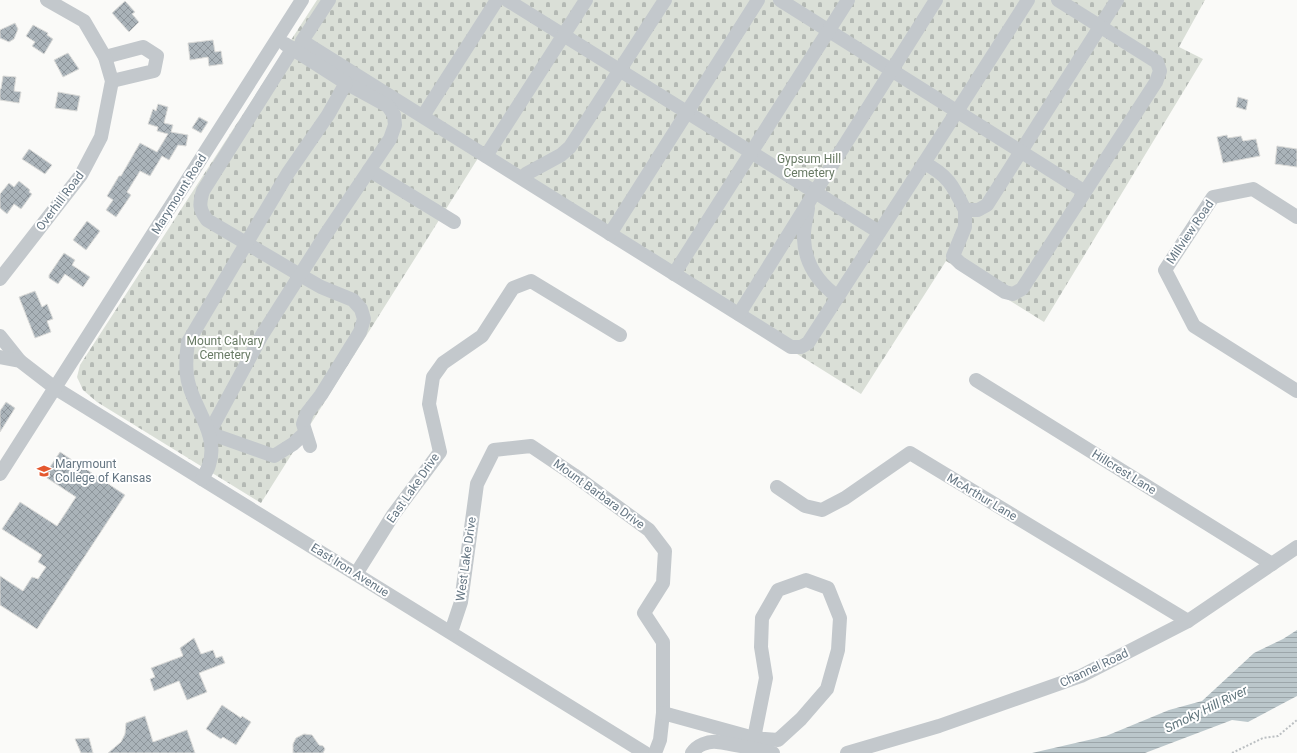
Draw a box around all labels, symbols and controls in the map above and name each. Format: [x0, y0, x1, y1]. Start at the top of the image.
street label: Marymount Road [149, 151, 209, 237]
park label: Gypsum Hill Cemetery [777, 152, 841, 180]
street label: Overhill Road [33, 169, 87, 233]
street label: Millview Road [1164, 197, 1216, 267]
park label: Mount Calvary Cemetery [187, 334, 264, 362]
street label: Hillcrest Lane [1089, 447, 1159, 497]
street label: East Lake Drive [384, 451, 442, 525]
street label: Mount Barbara Drive [551, 456, 647, 532]
place label: Marymount College of Kansas [55, 457, 152, 485]
school or university icon: Marymount College of Kansas [36, 463, 52, 479]
street label: McArthur Lane [944, 471, 1020, 523]
street label: West Lake Drive [453, 516, 479, 602]
street label: East Iron Avenue [308, 540, 392, 600]
street label: Channel Road [1058, 646, 1130, 690]
water label: Smoky Hill River [1162, 682, 1251, 736]

